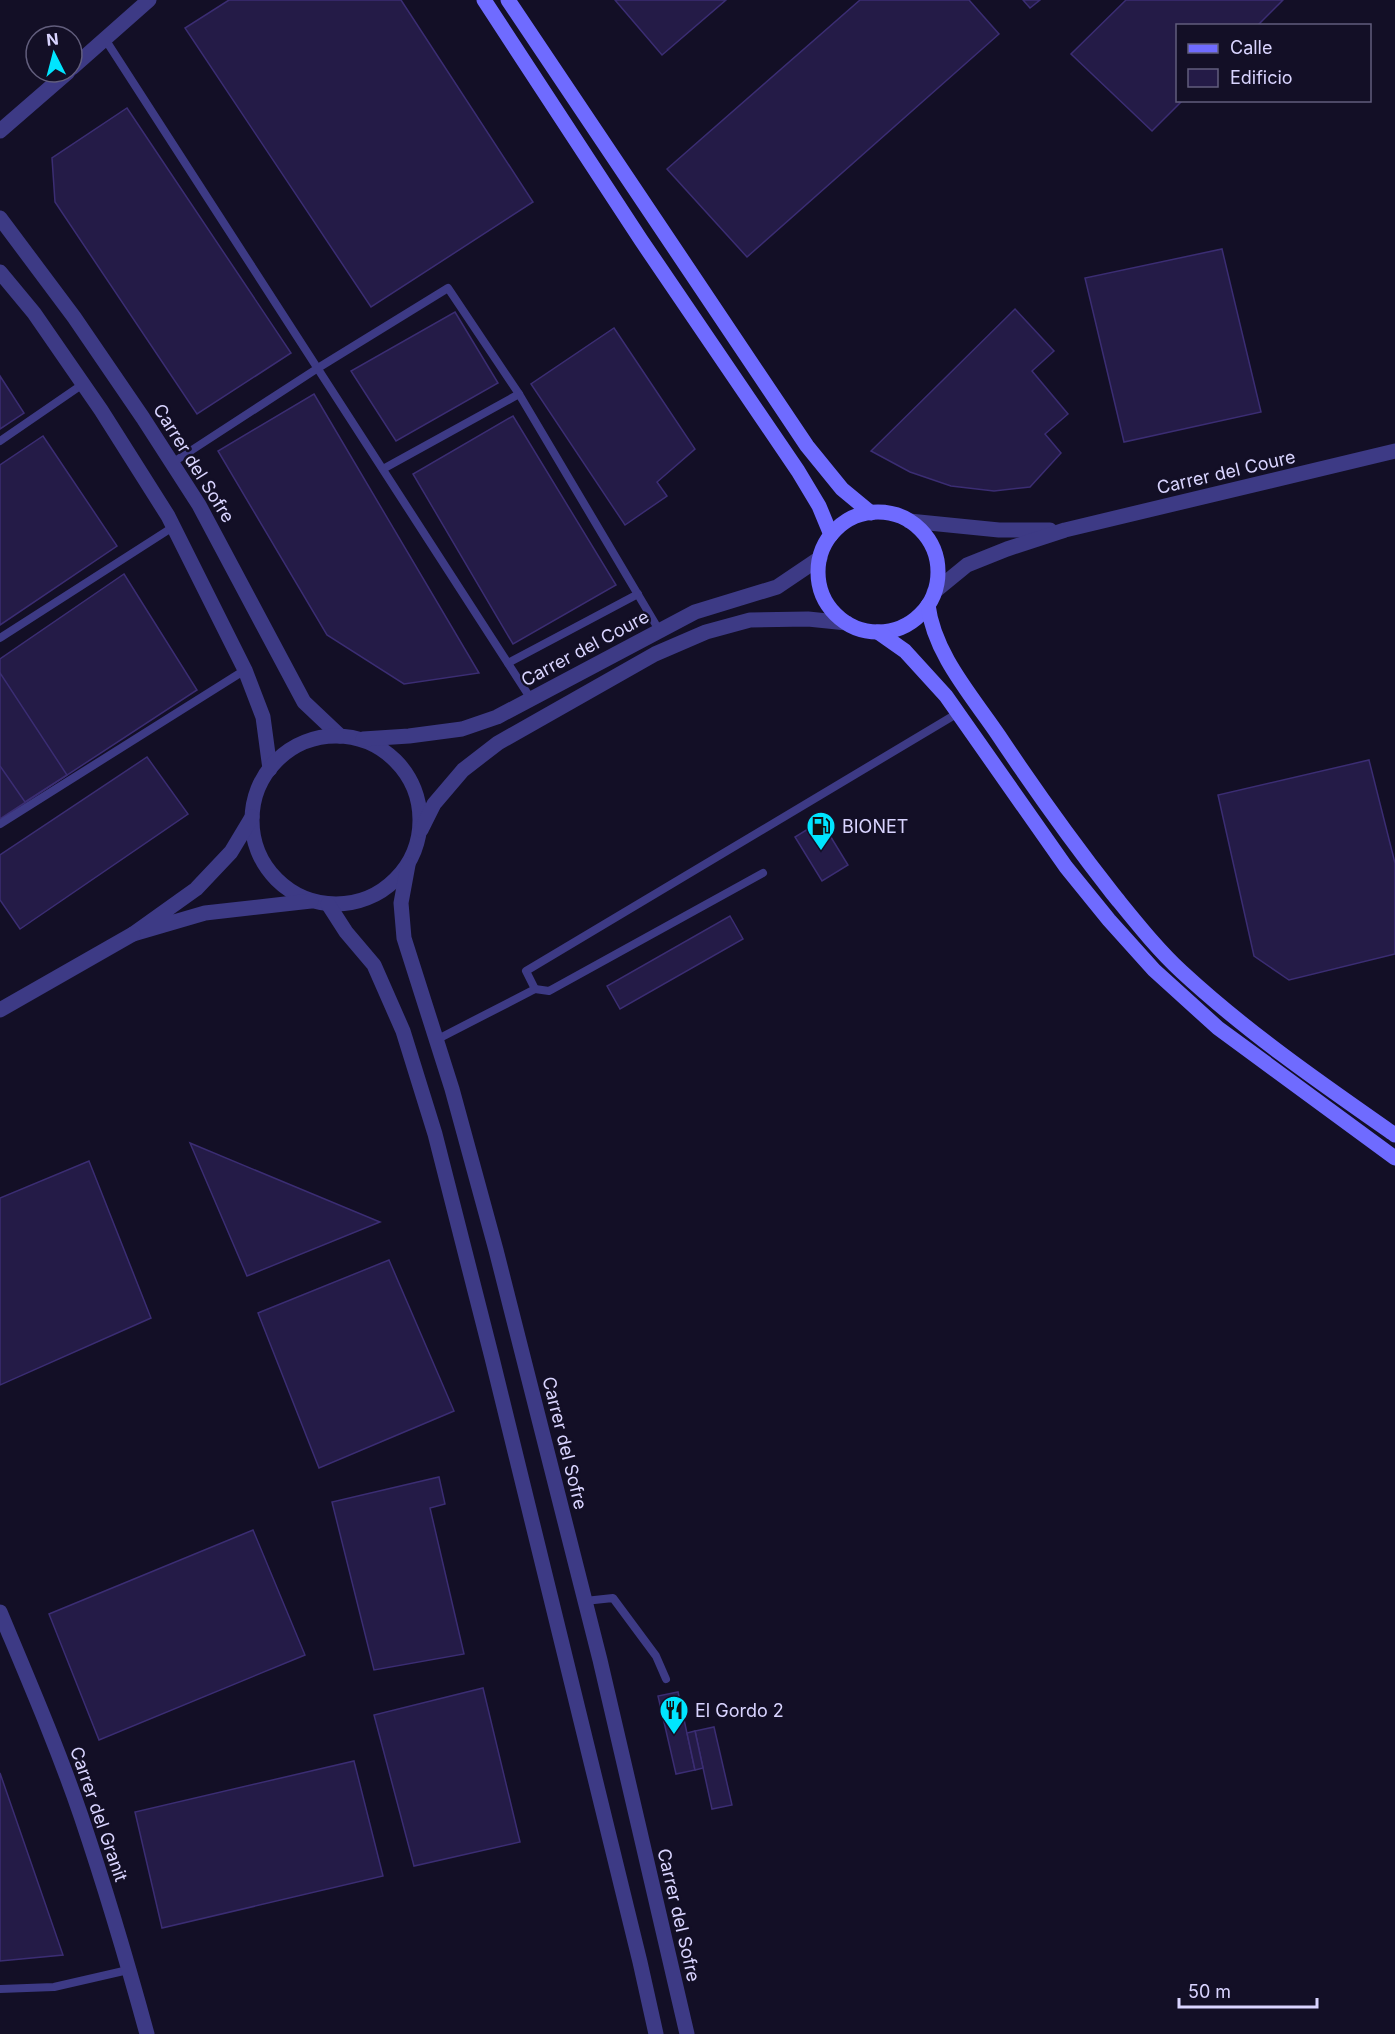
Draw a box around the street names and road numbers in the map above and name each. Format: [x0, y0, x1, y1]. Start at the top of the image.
street label: Carrer del Sofre [149, 400, 239, 526]
street label: Carrer del Coure [1155, 446, 1297, 498]
street label: Carrer del Coure [518, 605, 652, 691]
street label: Carrer del Sofre [538, 1374, 592, 1512]
street label: Carrer del Granit [66, 1744, 132, 1884]
street label: Carrer del Sofre [653, 1846, 705, 1984]

